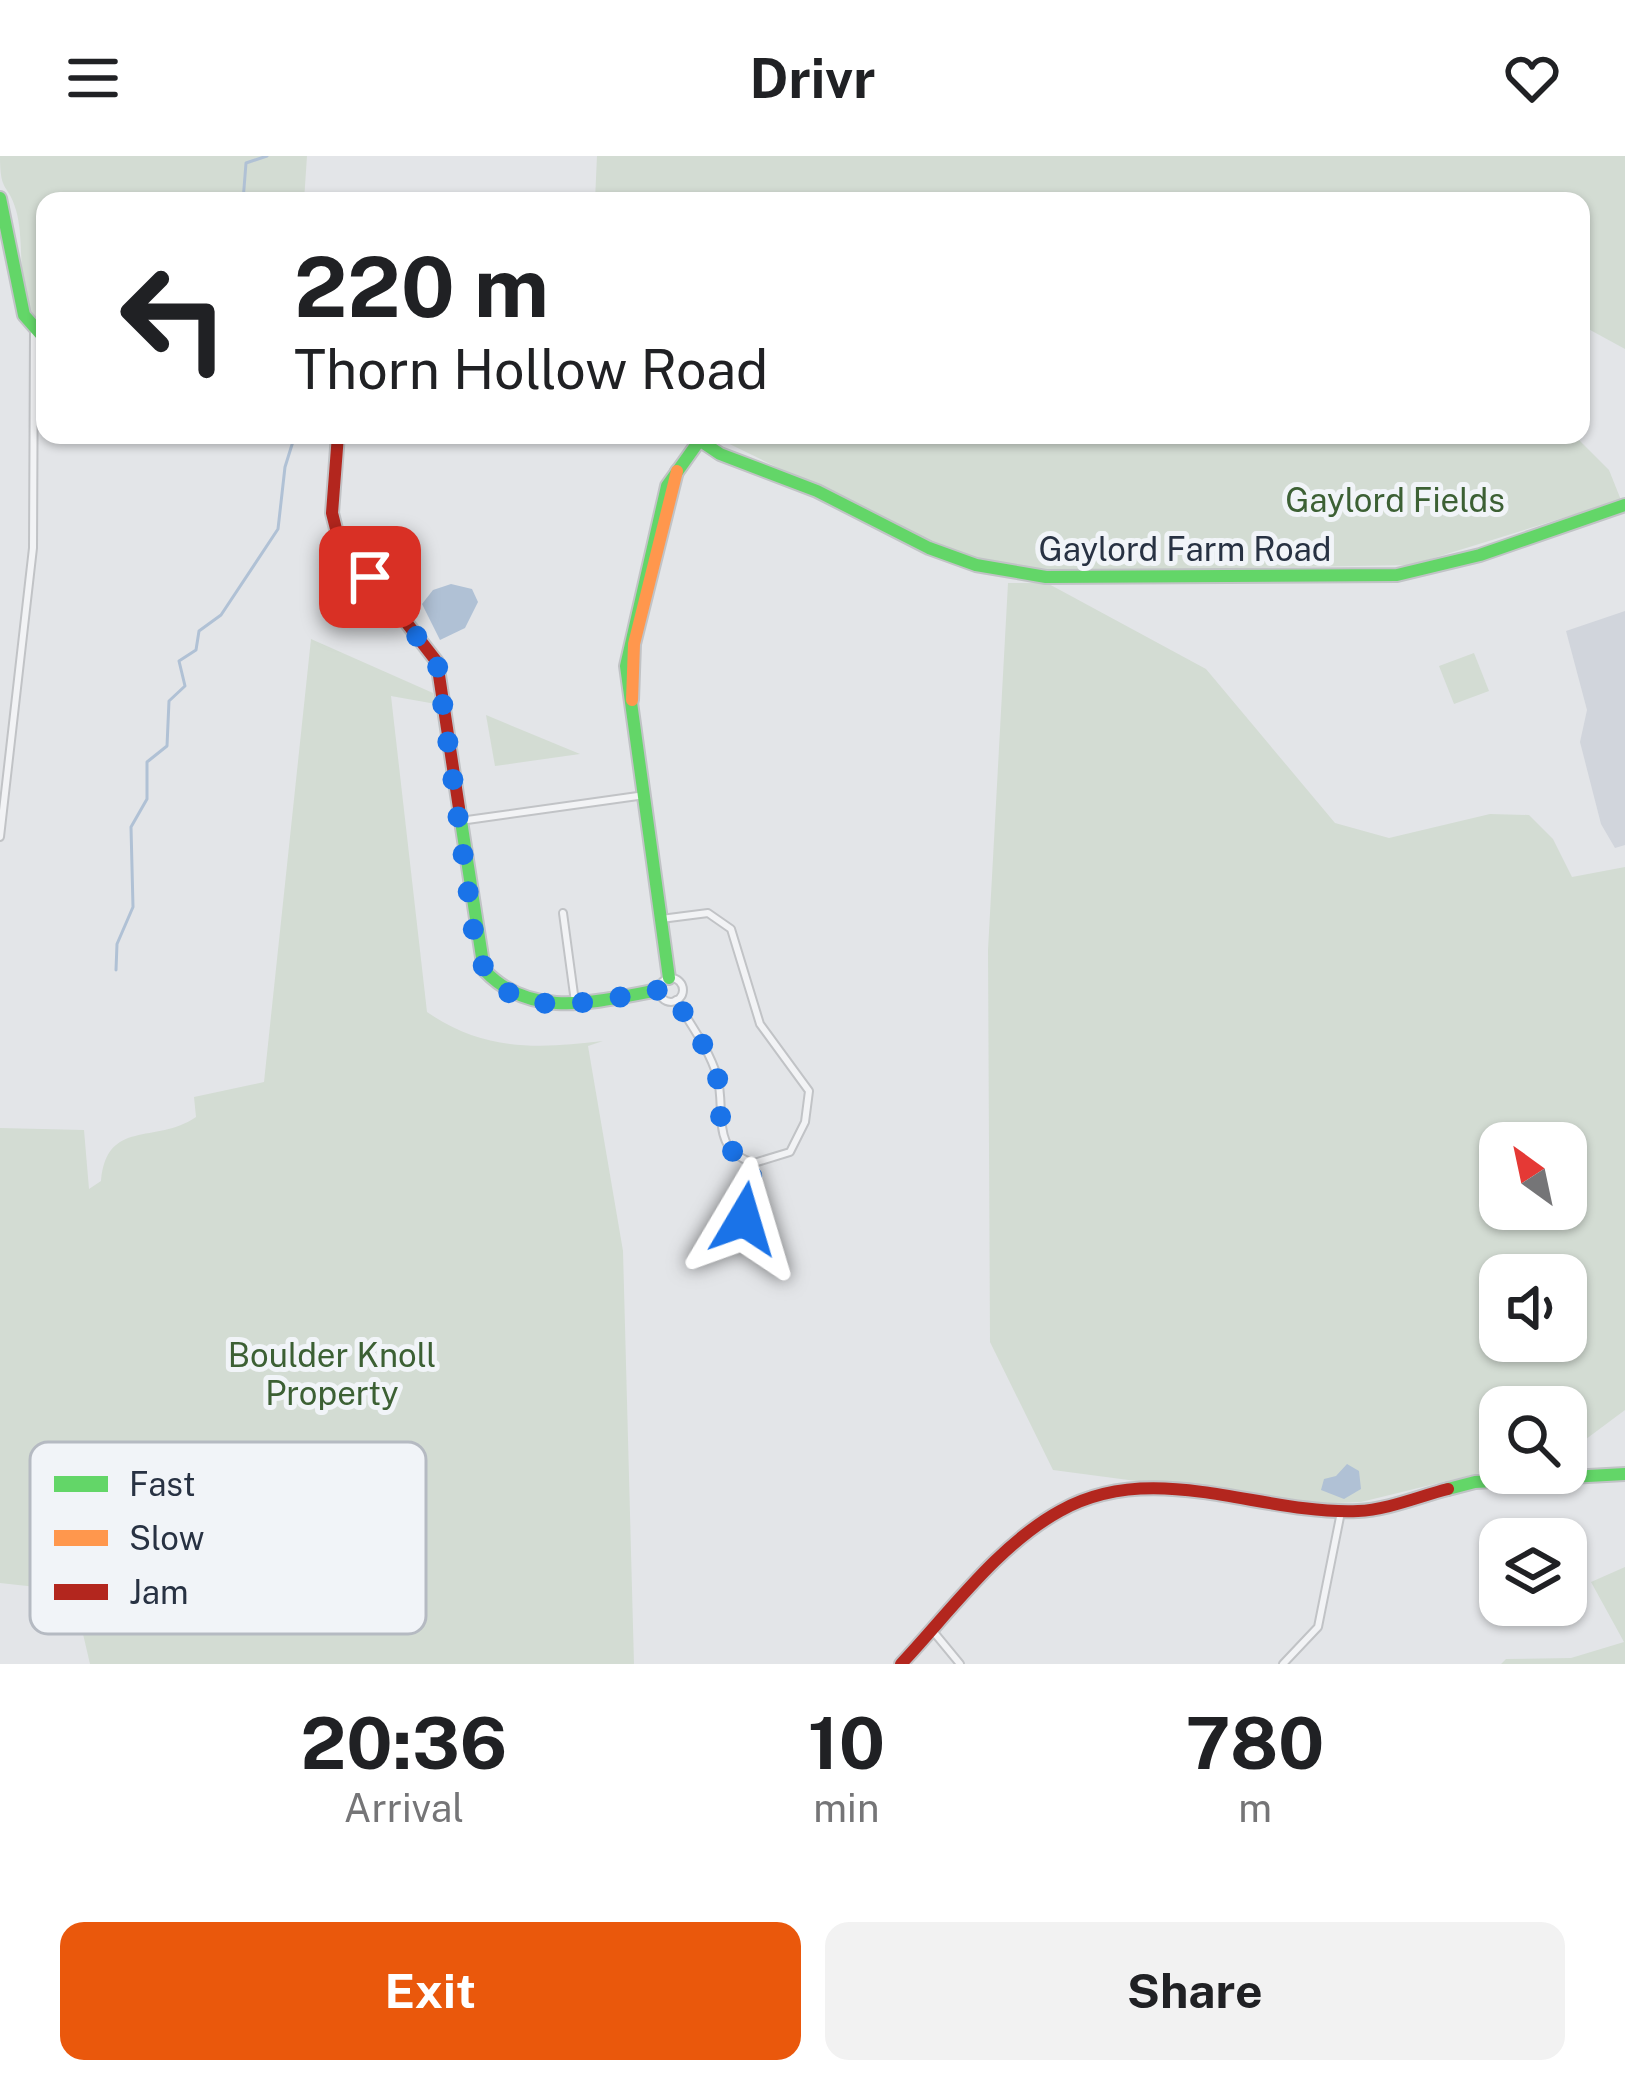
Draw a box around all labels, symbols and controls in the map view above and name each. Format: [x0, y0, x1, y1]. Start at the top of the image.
icon: menu [60, 45, 126, 111]
icon: heart [1499, 45, 1565, 111]
text: Drivr [750, 47, 875, 110]
text: 220 m [294, 237, 549, 336]
icon: left [96, 240, 252, 396]
text: Thorn Hollow Road [294, 338, 768, 401]
park label: Gaylord Fields [1285, 481, 1505, 519]
pin [319, 526, 421, 628]
street label: Gaylord Farm Road [1039, 530, 1331, 568]
icon: arrive [337, 544, 403, 610]
north arrow [1479, 1122, 1587, 1230]
map controls [1479, 1122, 1587, 1626]
position arrow [681, 1156, 807, 1282]
button: sound [1479, 1254, 1587, 1362]
park label: Boulder Knoll Property [228, 1336, 436, 1412]
button: search [1479, 1386, 1587, 1494]
legend [30, 1442, 426, 1634]
text: Fast [129, 1465, 196, 1503]
button: layers [1479, 1518, 1587, 1626]
text: Slow [129, 1519, 204, 1557]
text: Jam [129, 1573, 189, 1611]
text: 20:36 [301, 1701, 507, 1785]
text: 10 [808, 1701, 885, 1785]
text: 780 [1186, 1701, 1324, 1785]
text: Arrival [344, 1785, 464, 1831]
text: min [813, 1785, 880, 1831]
text: m [1238, 1785, 1272, 1831]
button: Exit [60, 1922, 801, 2060]
button: Share [825, 1922, 1565, 2060]

